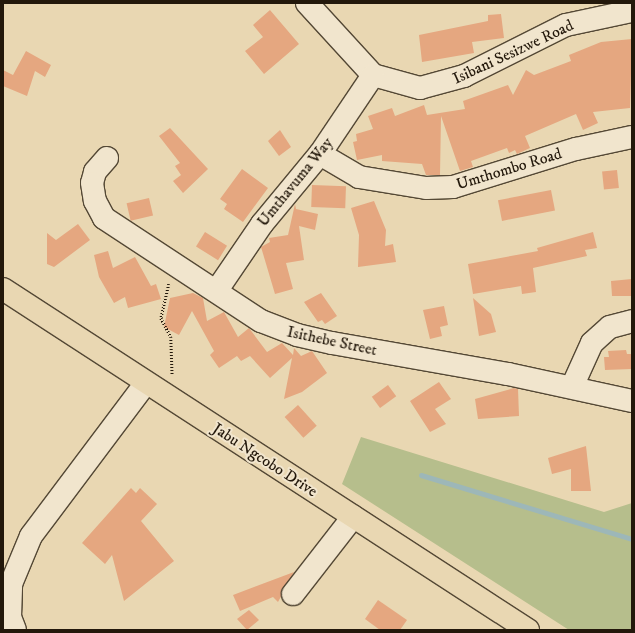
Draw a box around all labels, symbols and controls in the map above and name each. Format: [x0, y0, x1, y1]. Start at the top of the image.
street label: Isibani Sesizwe Road [450, 16, 576, 88]
street label: Umthavuma Way [253, 134, 337, 230]
street label: Umthombo Road [454, 144, 564, 194]
street label: Isithebe Street [285, 322, 379, 360]
street label: Jabu Ngcobo Drive [209, 419, 321, 501]

